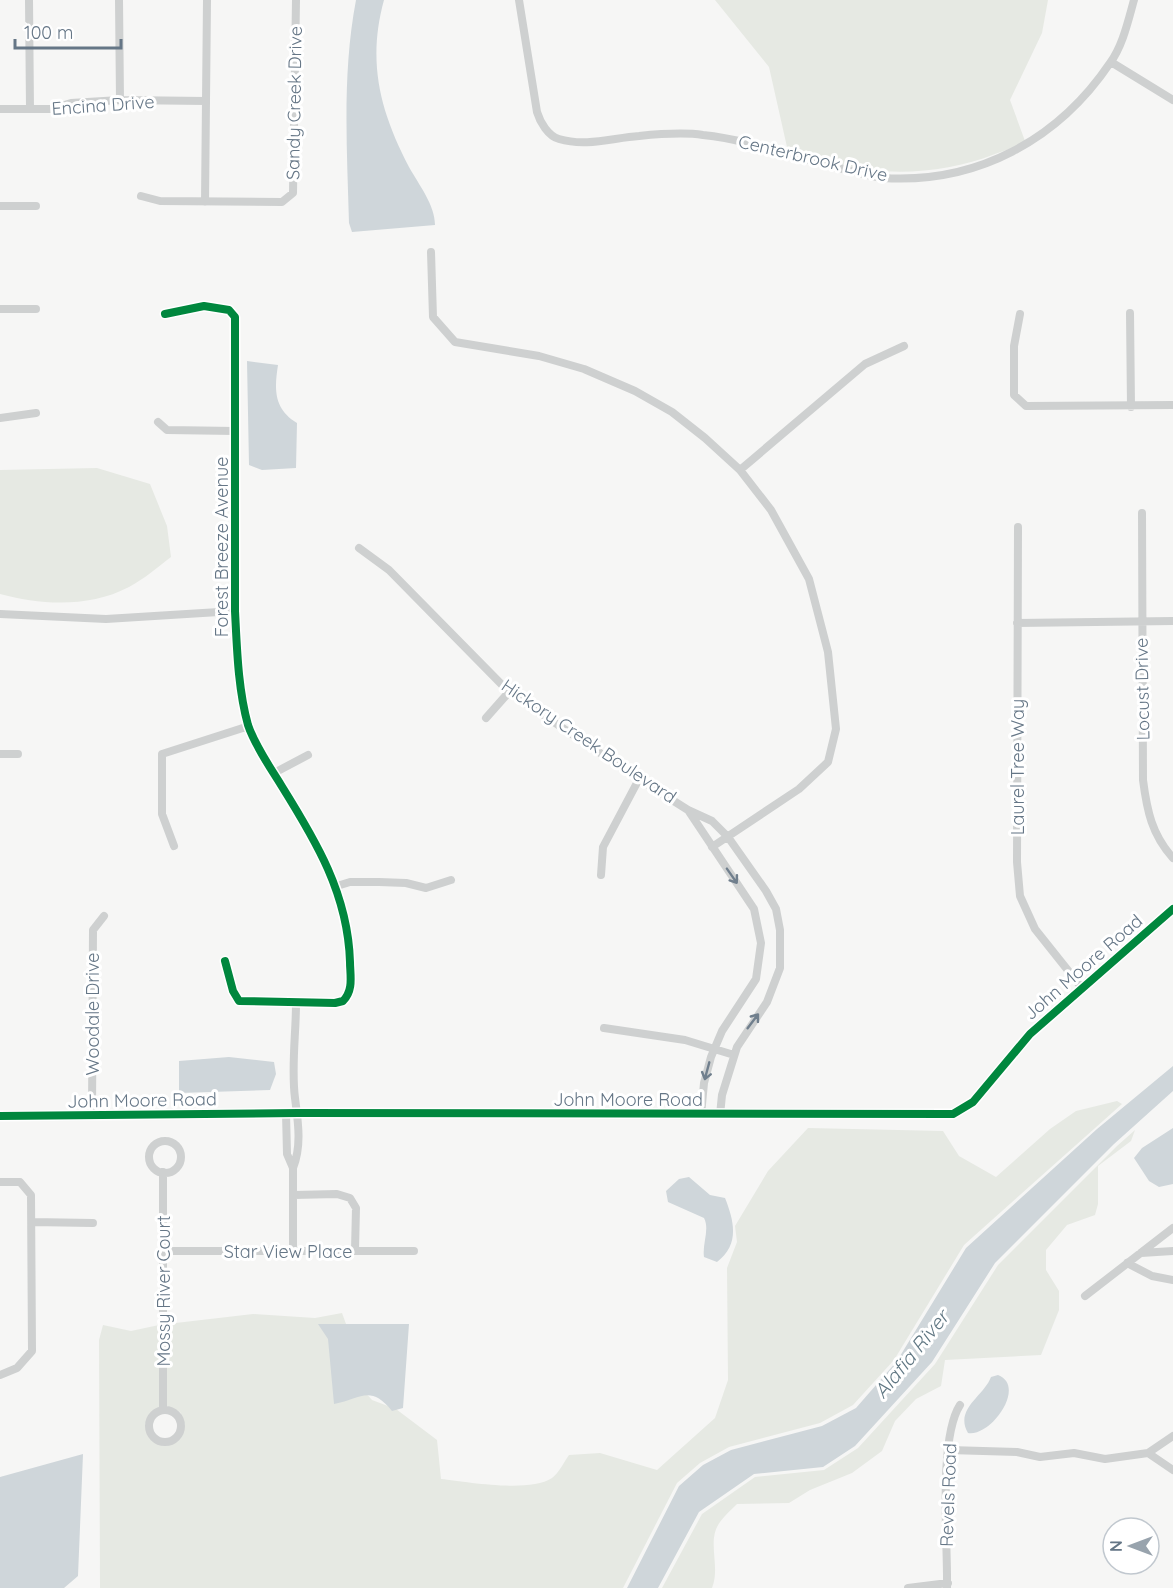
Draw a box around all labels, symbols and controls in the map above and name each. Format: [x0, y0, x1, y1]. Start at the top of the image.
scale bar [15, 12, 122, 50]
text: 100 m [24, 21, 73, 44]
street label: Sandy Creek Drive [281, 26, 307, 180]
street label: Encina Drive [51, 90, 155, 120]
street label: Centerbrook Drive [736, 130, 890, 186]
street label: Forest Breeze Avenue [210, 457, 233, 637]
street label: Locust Drive [1130, 637, 1154, 741]
street label: Hickory Creek Boulevard [497, 674, 681, 808]
street label: Laurel Tree Way [1006, 699, 1029, 835]
one-way arrow [726, 868, 738, 884]
street label: John Moore Road [1019, 909, 1147, 1025]
street label: Woodale Drive [81, 952, 104, 1076]
one-way arrow [746, 1013, 759, 1029]
one-way arrow [701, 1061, 712, 1080]
street label: John Moore Road [67, 1087, 217, 1113]
street label: John Moore Road [553, 1088, 703, 1111]
street label: Mossy River Court [152, 1215, 175, 1367]
street label: Star View Place [224, 1240, 352, 1263]
water label: Alafia River [868, 1303, 955, 1403]
street label: Revels Road [935, 1443, 961, 1547]
north arrow [1101, 1516, 1161, 1576]
text: N [1106, 1540, 1126, 1552]

